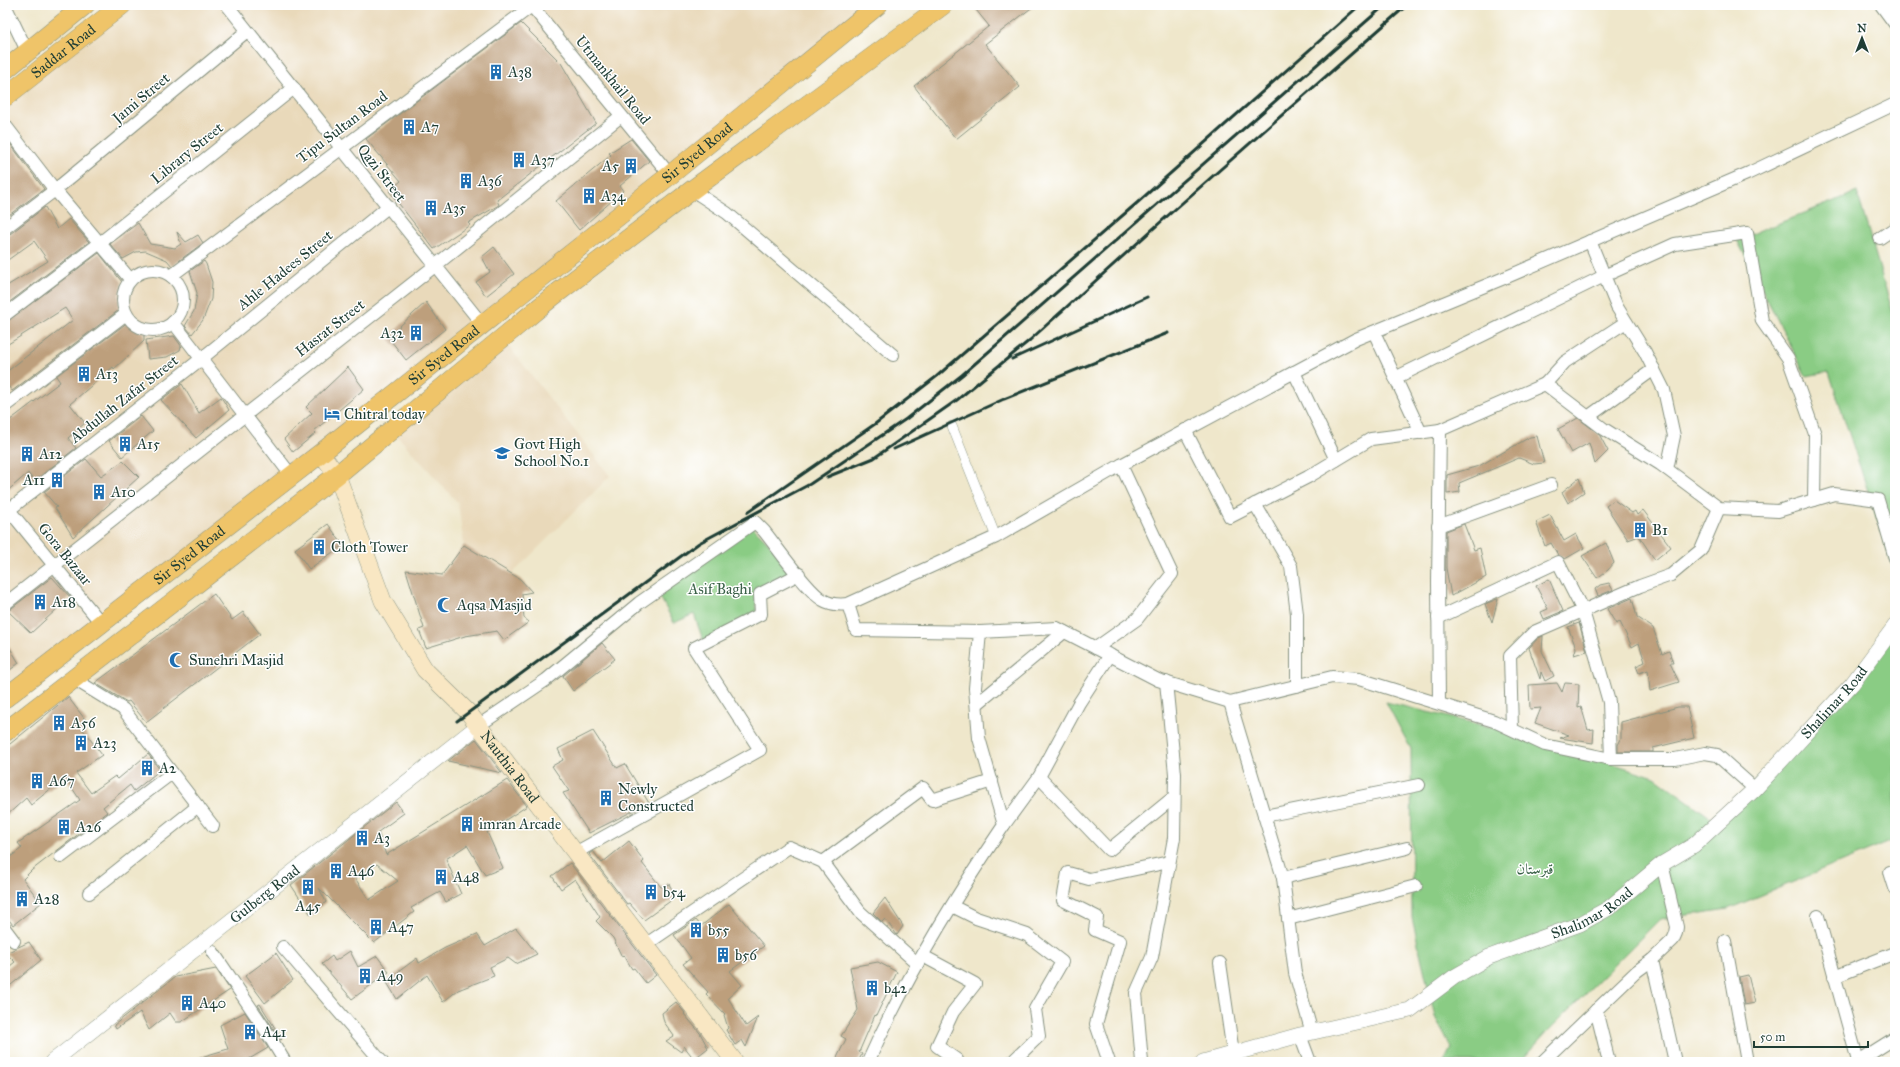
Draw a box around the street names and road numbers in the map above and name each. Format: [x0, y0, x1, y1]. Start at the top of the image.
street label: Saddar Road [27, 20, 99, 82]
street label: Utmankhail Road [572, 32, 655, 128]
street label: Jami Street [107, 68, 174, 129]
street label: Tipu Sultan Road [293, 87, 391, 167]
street label: Library Street [147, 118, 227, 188]
street label: Sir Syed Road [658, 118, 736, 187]
street label: Qazi Street [354, 140, 411, 206]
street label: Ahle Hadees Street [233, 226, 337, 315]
street label: Hasrat Street [292, 295, 369, 361]
street label: Sir Syed Road [405, 321, 484, 389]
street label: Abdullah Zafar Street [66, 351, 182, 447]
street label: Gora Bazaar [34, 519, 96, 589]
street label: Sir Syed Road [150, 521, 229, 589]
street label: Shalimar Road [1797, 662, 1871, 742]
street label: Nauthia Road [476, 727, 543, 807]
street label: Gulberg Road [226, 861, 304, 927]
street label: Shalimar Road [1548, 883, 1637, 943]

